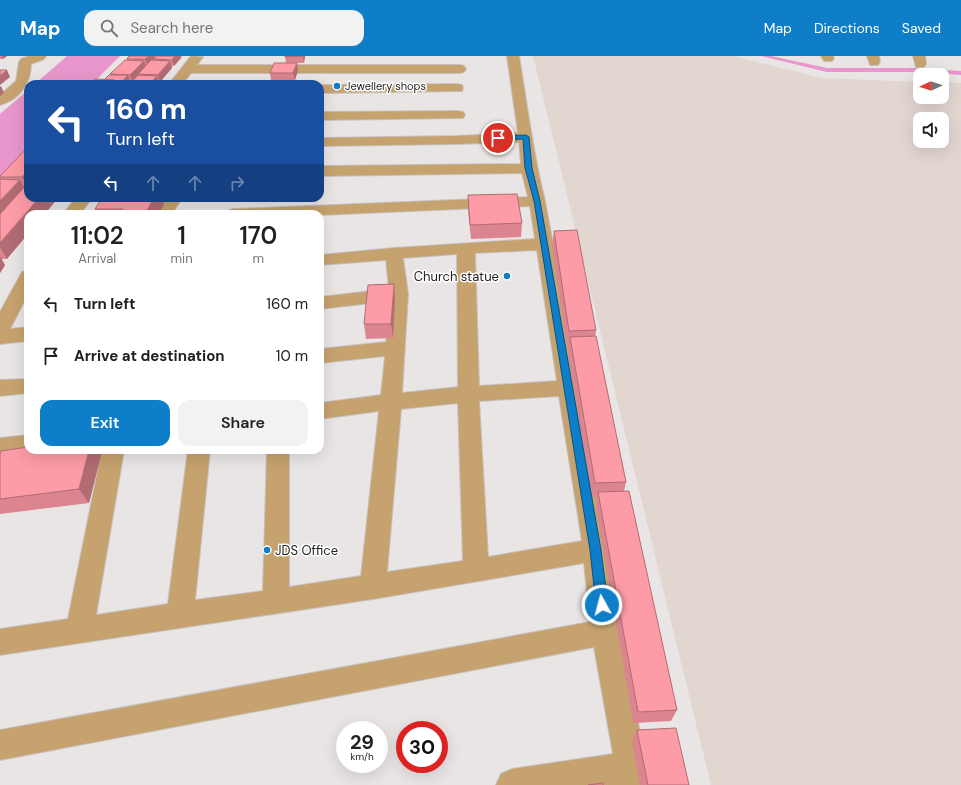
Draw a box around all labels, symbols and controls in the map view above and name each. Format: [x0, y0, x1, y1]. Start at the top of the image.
search box [84, 10, 364, 46]
text: Map [20, 16, 60, 41]
icon: search [98, 17, 120, 39]
text: Search here [130, 18, 213, 38]
text: Map [764, 19, 792, 37]
text: Directions [814, 19, 880, 37]
text: Saved [902, 19, 941, 37]
north arrow [913, 68, 949, 104]
map controls [913, 68, 949, 148]
place label: Jewellery shops [345, 79, 426, 93]
marker: Jewellery shops [332, 81, 342, 91]
text: 160 m [106, 91, 187, 128]
icon: left [40, 96, 92, 148]
button: sound [913, 112, 949, 148]
pin [481, 121, 515, 155]
text: Turn left [106, 127, 175, 151]
icon: arrive [487, 127, 509, 149]
icon: left [100, 172, 122, 194]
icon: ahead [142, 172, 164, 194]
icon: ahead [184, 172, 206, 194]
icon: right [226, 172, 248, 194]
text: 11:02 [71, 220, 124, 251]
text: 1 [177, 220, 186, 251]
text: 170 [239, 220, 277, 251]
text: Arrival [78, 250, 116, 267]
text: min [170, 250, 193, 267]
text: m [253, 250, 264, 267]
place label: Church statue [414, 268, 499, 285]
marker: Church statue [502, 271, 512, 281]
icon: left [40, 293, 62, 315]
text: Turn left [74, 294, 135, 314]
text: 160 m [266, 294, 308, 314]
icon: arrive [40, 345, 62, 367]
text: Arrive at destination [74, 346, 225, 366]
text: 10 m [276, 346, 308, 366]
button: Exit [40, 400, 170, 446]
button: Share [178, 400, 308, 446]
place label: JDS Office [275, 542, 338, 559]
marker: JDS Office [262, 545, 272, 555]
position arrow [581, 584, 623, 626]
speed limit sign: 30 [396, 721, 448, 773]
text: 29 [350, 729, 374, 755]
text: km/h [350, 750, 374, 763]

